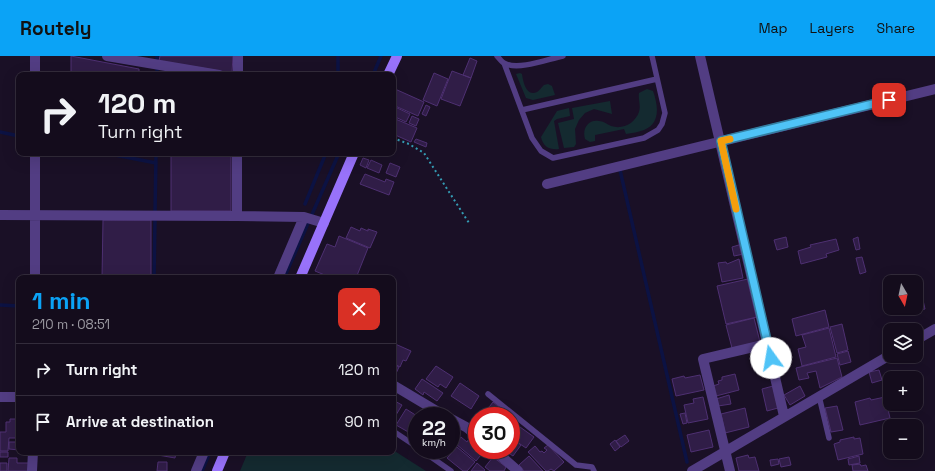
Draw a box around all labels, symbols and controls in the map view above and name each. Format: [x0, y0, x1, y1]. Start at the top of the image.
text: Routely [20, 16, 91, 41]
text: Map [758, 19, 788, 37]
text: Layers [810, 19, 854, 37]
text: Share [876, 19, 915, 37]
pin [872, 83, 906, 117]
text: 120 m [98, 85, 176, 121]
icon: right [32, 88, 84, 140]
icon: arrive [878, 89, 900, 111]
text: Turn right [98, 120, 182, 143]
north arrow [883, 275, 923, 315]
map controls [883, 275, 923, 459]
text: 1 min [32, 285, 91, 316]
button: close [338, 288, 380, 330]
text: 210 m · 08:51 [32, 316, 110, 333]
button: layers [883, 323, 923, 363]
position arrow [750, 337, 792, 379]
icon: right [32, 359, 54, 381]
text: Turn right [66, 360, 137, 379]
text: 120 m [338, 360, 380, 379]
button: + [883, 371, 923, 411]
speed limit sign: 30 [468, 407, 520, 459]
icon: arrive [32, 411, 54, 433]
text: Arrive at destination [66, 412, 214, 431]
text: 90 m [344, 412, 380, 431]
text: 22 [422, 415, 446, 441]
button: − [883, 419, 923, 459]
text: km/h [422, 436, 446, 449]

